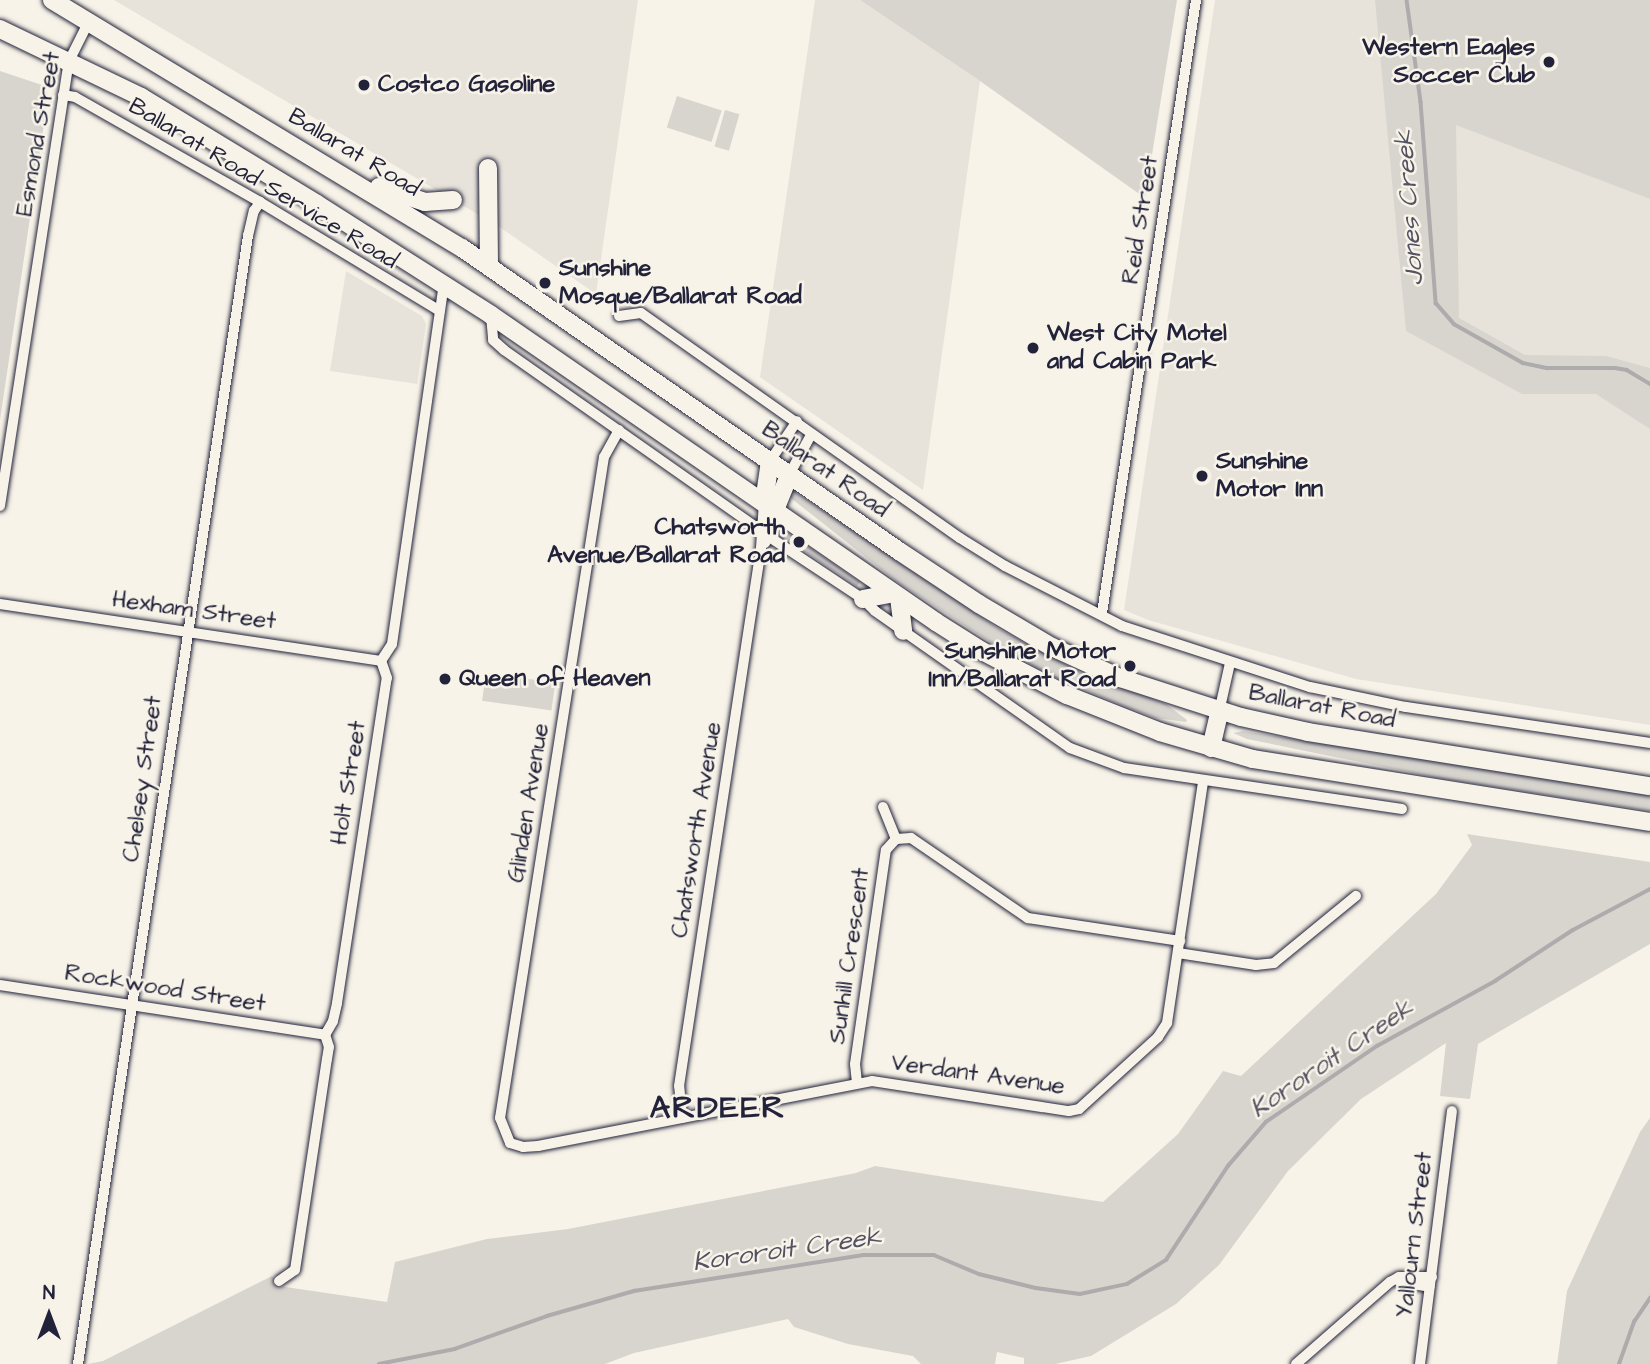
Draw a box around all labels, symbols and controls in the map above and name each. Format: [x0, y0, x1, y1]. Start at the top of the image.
place label: Western Eagles Soccer Club [1362, 34, 1535, 90]
street label: Esmond Street [10, 50, 68, 218]
marker: Western Eagles Soccer Club [1541, 54, 1557, 70]
place label: Costco Gasoline [378, 71, 555, 99]
marker: Costco Gasoline [356, 77, 372, 93]
street label: Ballarat Road Service Road [123, 92, 403, 276]
street label: Ballarat Road [283, 102, 425, 204]
water label: Jones Creek [1389, 129, 1431, 287]
street label: Reid Street [1117, 154, 1165, 286]
place label: Sunshine Mosque/Ballarat Road [559, 255, 802, 311]
marker: Sunshine Mosque/Ballarat Road [537, 275, 553, 291]
place label: West City Motel and Cabin Park [1047, 320, 1227, 376]
marker: West City Motel and Cabin Park [1025, 340, 1041, 356]
street label: Ballarat Road [756, 415, 894, 525]
place label: Sunshine Motor Inn [1216, 448, 1323, 504]
marker: Sunshine Motor Inn [1194, 468, 1210, 484]
place label: Chatsworth Avenue/Ballarat Road [547, 514, 785, 570]
marker: Chatsworth Avenue/Ballarat Road [791, 534, 807, 550]
street label: Hexham Street [110, 585, 278, 637]
place label: Sunshine Motor Inn/Ballarat Road [929, 638, 1116, 694]
marker: Sunshine Motor Inn/Ballarat Road [1122, 658, 1138, 674]
place label: Queen of Heaven [459, 665, 650, 693]
marker: Queen of Heaven [437, 671, 453, 687]
street label: Ballarat Road [1246, 679, 1398, 735]
street label: Chelsey Street [117, 694, 169, 864]
street label: Holt Street [325, 719, 373, 847]
street label: Chatsworth Avenue [666, 720, 728, 940]
street label: Glinden Avenue [502, 721, 556, 885]
street label: Sunhill Crescent [823, 866, 877, 1046]
street label: Rockwood Street [63, 959, 267, 1019]
water label: Kororoit Creek [1245, 993, 1419, 1125]
street label: Verdant Avenue [889, 1049, 1067, 1101]
district label: ARDEER [650, 1089, 786, 1127]
street label: Yallourn Street [1391, 1150, 1439, 1320]
water label: Kororoit Creek [691, 1221, 883, 1279]
north arrow [14, 1280, 84, 1350]
text: N [43, 1280, 55, 1307]

